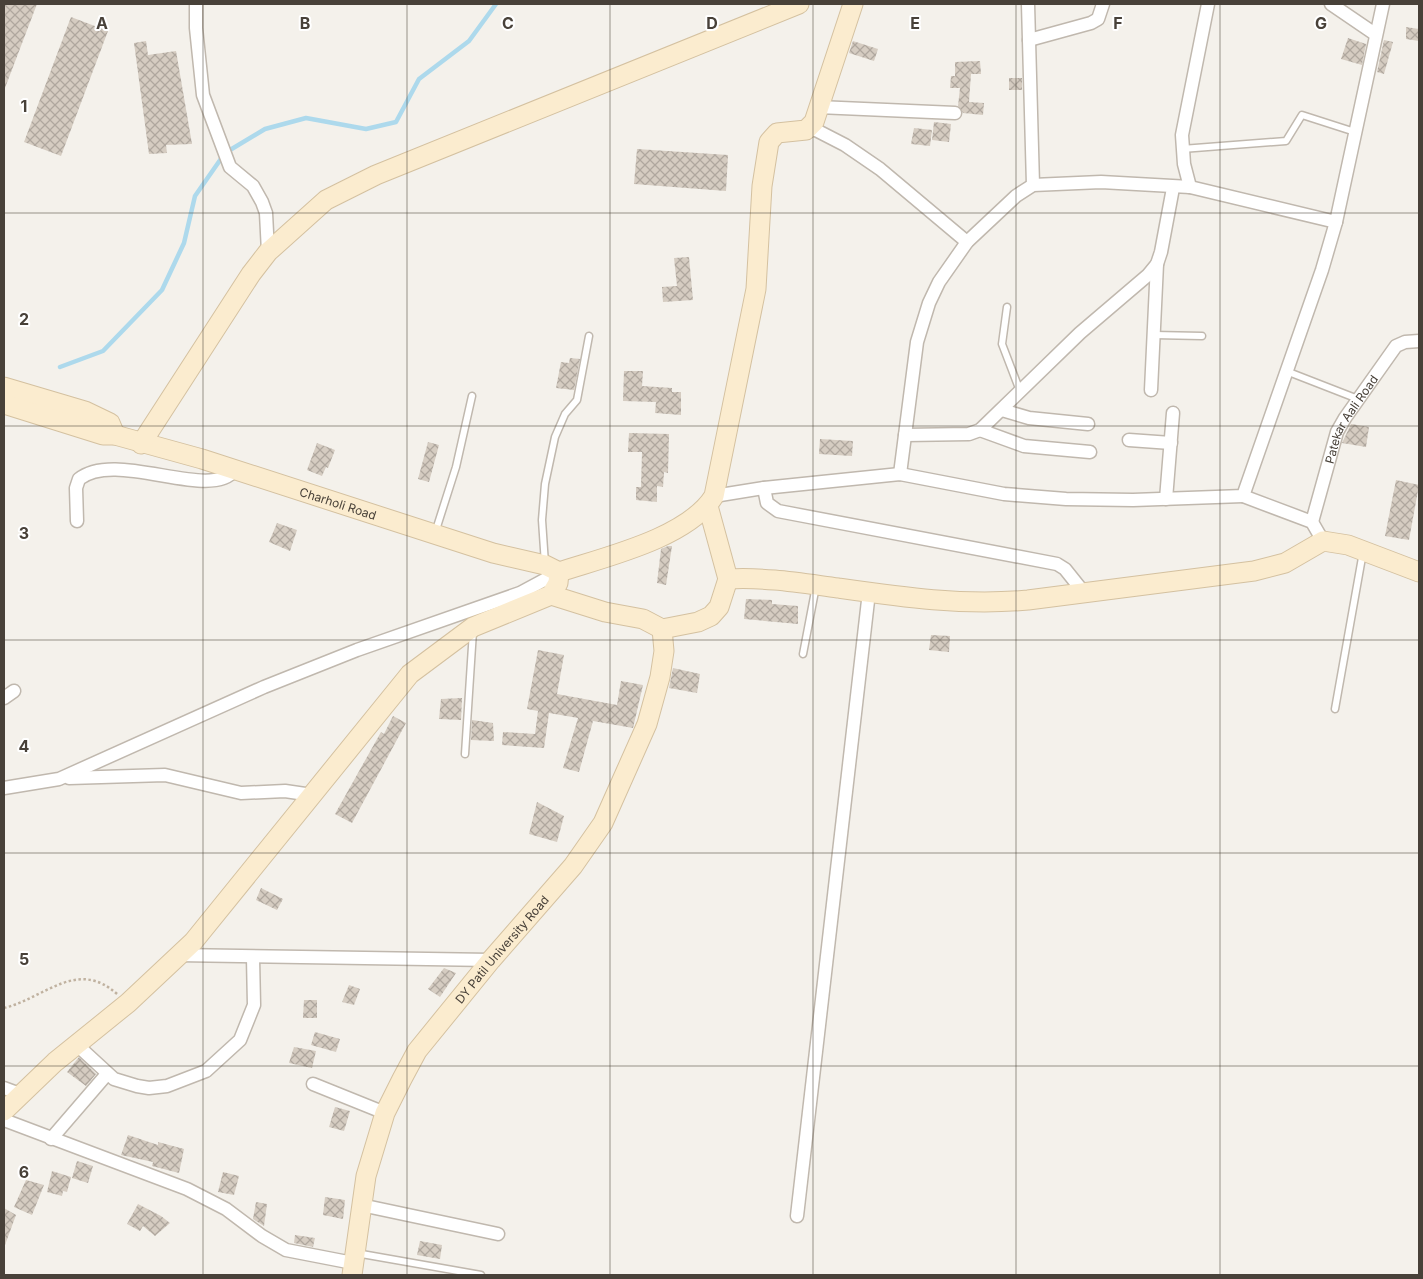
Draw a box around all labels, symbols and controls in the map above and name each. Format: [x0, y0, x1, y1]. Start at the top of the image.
text: A [96, 13, 108, 33]
text: B [300, 13, 310, 33]
text: C [502, 13, 514, 33]
text: D [706, 13, 718, 33]
text: E [910, 13, 920, 33]
text: F [1113, 13, 1123, 33]
text: G [1315, 13, 1327, 33]
text: 1 [21, 96, 27, 116]
text: 2 [19, 309, 29, 329]
street label: Patekar Aali Road [1321, 372, 1381, 465]
street label: Charholi Road [298, 484, 378, 522]
text: 3 [19, 523, 29, 543]
text: 4 [19, 736, 30, 756]
street label: DY Patil University Road [452, 892, 552, 1006]
text: 5 [19, 949, 29, 969]
text: 6 [19, 1162, 29, 1182]

